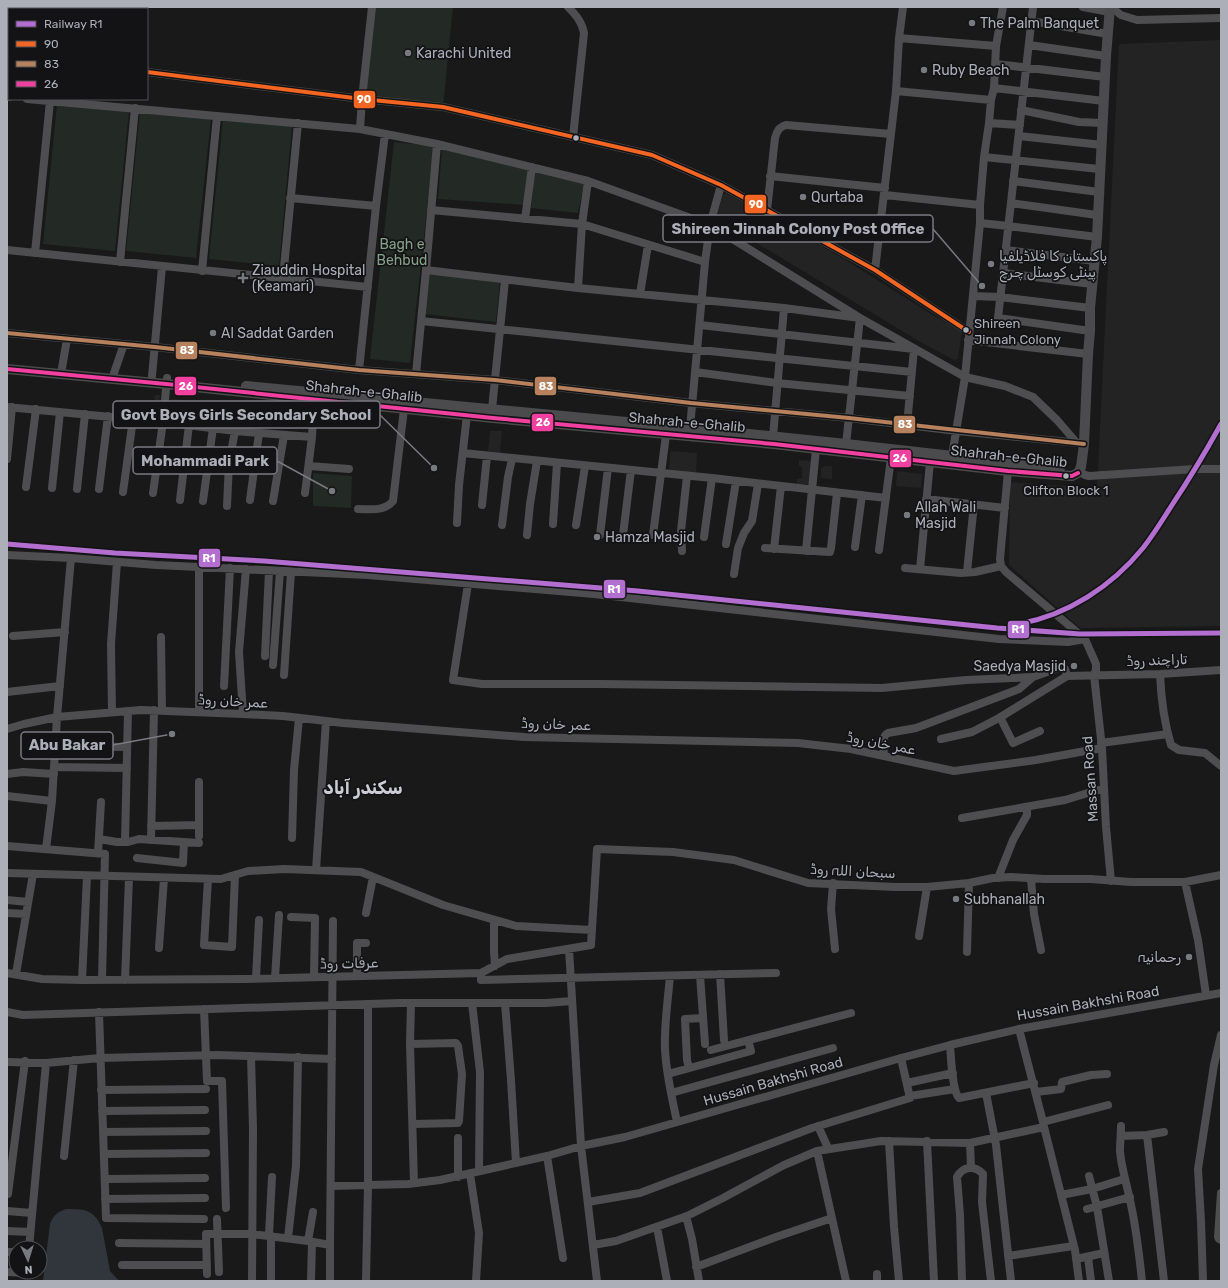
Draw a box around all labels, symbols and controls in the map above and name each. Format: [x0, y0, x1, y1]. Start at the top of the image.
legend [8, 8, 148, 100]
place label: The Palm Banquet [980, 15, 1100, 32]
text: Railway R1 [44, 17, 102, 31]
marker: The Palm Banquet [967, 18, 977, 28]
text: 90 [44, 37, 59, 51]
place label: Karachi United [416, 45, 511, 62]
marker: Karachi United [403, 48, 413, 58]
text: 83 [44, 57, 59, 71]
place label: Ruby Beach [932, 62, 1010, 79]
marker: Ruby Beach [919, 65, 929, 75]
text: 26 [44, 77, 58, 91]
line badge: 90 [353, 90, 376, 109]
text: 90 [357, 93, 371, 106]
unlabelled marker [571, 133, 581, 143]
place label: Qurtaba [811, 189, 864, 206]
marker: Qurtaba [798, 192, 808, 202]
line badge: 90 [744, 194, 767, 214]
text: 90 [749, 198, 763, 211]
callout: Shireen Jinnah Colony Post Office [663, 215, 933, 242]
text: Shireen Jinnah Colony Post Office [672, 220, 924, 238]
park label: Bagh e Behbud [377, 236, 427, 269]
place label: پاکستان کا فلاڈیلفیا پینٹی کوسٹل چرچ [999, 248, 1107, 283]
marker: پاکستان کا فلاڈیلفیا پینٹی کوسٹل چرچ [986, 259, 996, 269]
place label: Ziauddin Hospital (Keamari) [252, 262, 365, 295]
marker: Ziauddin Hospital (Keamari) [237, 272, 249, 284]
place label: Shireen Jinnah Colony [974, 316, 1061, 347]
place label: Al Saddat Garden [221, 325, 334, 342]
marker: Shireen Jinnah Colony [961, 325, 971, 335]
marker: Al Saddat Garden [208, 328, 218, 338]
line badge: 83 [175, 341, 198, 360]
text: 83 [180, 344, 194, 357]
line badge: 26 [174, 376, 197, 396]
line badge: 83 [534, 376, 557, 396]
street label: Shahrah-e-Ghalib [305, 377, 423, 406]
text: 26 [179, 380, 193, 393]
text: 83 [539, 380, 553, 393]
callout: Govt Boys Girls Secondary School [113, 401, 380, 428]
text: Govt Boys Girls Secondary School [121, 406, 371, 424]
street label: Shahrah-e-Ghalib [628, 409, 746, 436]
line badge: 26 [531, 413, 554, 432]
line badge: 83 [893, 415, 916, 434]
text: 26 [536, 416, 550, 429]
text: 83 [898, 418, 912, 431]
street label: Shahrah-e-Ghalib [950, 442, 1068, 471]
callout: Mohammadi Park [133, 447, 277, 474]
line badge: 26 [889, 449, 912, 468]
text: Mohammadi Park [141, 452, 269, 470]
text: 26 [893, 452, 907, 465]
marker: Clifton Block 1 [1061, 471, 1071, 481]
place label: Clifton Block 1 [1023, 483, 1109, 498]
place label: Allah Wali Masjid [915, 499, 976, 532]
marker: Allah Wali Masjid [902, 510, 912, 520]
place label: Hamza Masjid [605, 529, 695, 546]
marker: Hamza Masjid [592, 532, 602, 542]
line badge: R1 [198, 548, 221, 568]
text: R1 [202, 552, 216, 565]
line badge: R1 [603, 579, 626, 599]
text: R1 [607, 583, 621, 596]
line badge: R1 [1007, 620, 1030, 639]
text: R1 [1011, 623, 1025, 636]
street label: تاراچند روڈ [1126, 651, 1188, 670]
place label: Saedya Masjid [974, 658, 1066, 675]
marker: Saedya Masjid [1069, 661, 1079, 671]
street label: عمر خان روڈ [198, 691, 269, 712]
street label: عمر خان روڈ [521, 715, 592, 734]
street label: عمر خان روڈ [845, 728, 917, 759]
callout: Abu Bakar [21, 732, 113, 759]
text: Abu Bakar [29, 736, 106, 754]
street label: Massan Road [1079, 736, 1102, 822]
district label: سکندر آباد [323, 777, 403, 799]
street label: سبحان اللہ روڈ [810, 861, 896, 882]
place label: Subhanallah [964, 891, 1045, 908]
marker: Subhanallah [951, 894, 961, 904]
place label: رحمانیہ [1138, 949, 1181, 966]
marker: رحمانیہ [1184, 952, 1194, 962]
street label: عرفات روڈ [320, 954, 379, 973]
street label: Hussain Bakhshi Road [1016, 983, 1161, 1024]
street label: Hussain Bakhshi Road [701, 1053, 845, 1110]
north arrow [8, 1240, 48, 1280]
text: N [24, 1263, 33, 1276]

